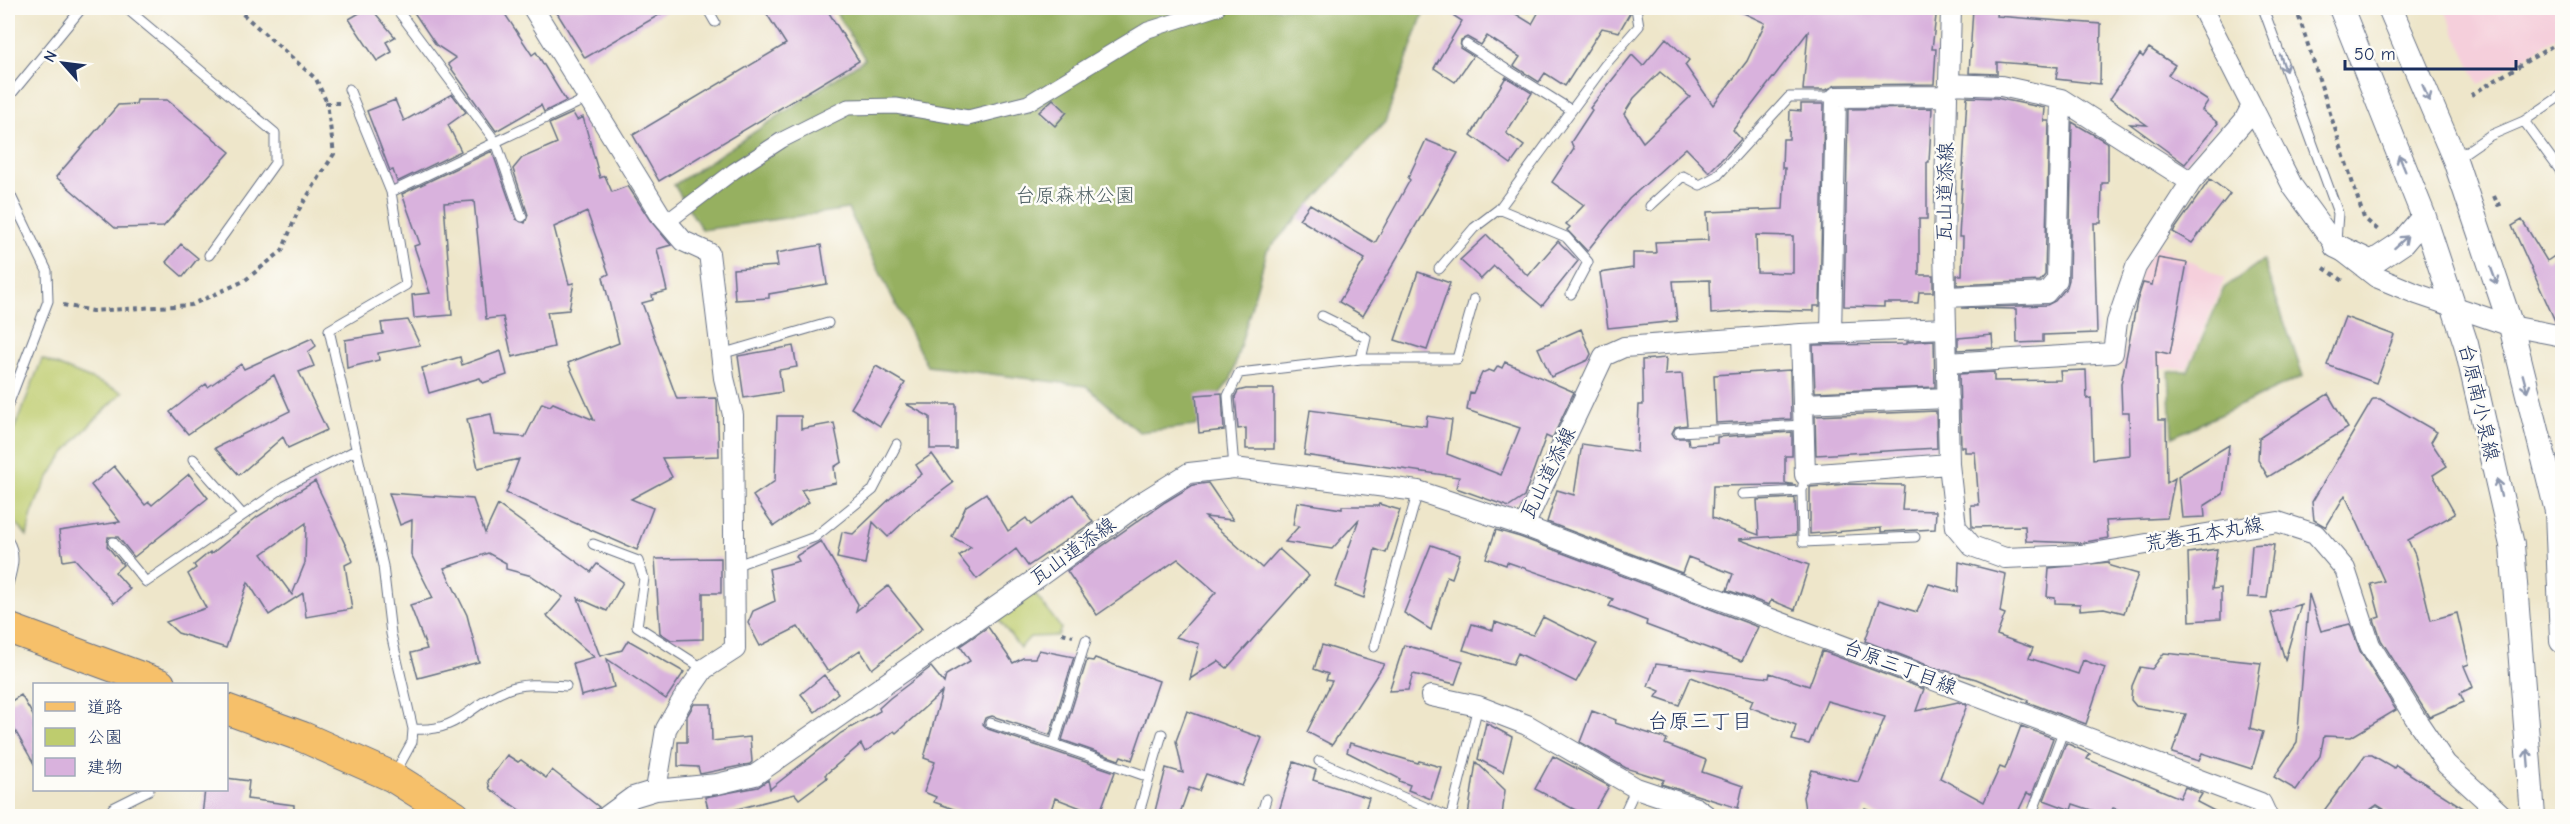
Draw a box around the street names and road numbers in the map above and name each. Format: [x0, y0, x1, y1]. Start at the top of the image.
street label: 瓦山道添線 [1933, 142, 1957, 242]
street label: 台原南小泉線 [2454, 341, 2504, 463]
street label: 瓦山道添線 [1516, 423, 1580, 523]
street label: 瓦山道添線 [1026, 512, 1120, 590]
street label: 荒巻五本丸線 [2143, 512, 2265, 556]
street label: 台原三丁目線 [1840, 635, 1960, 699]

